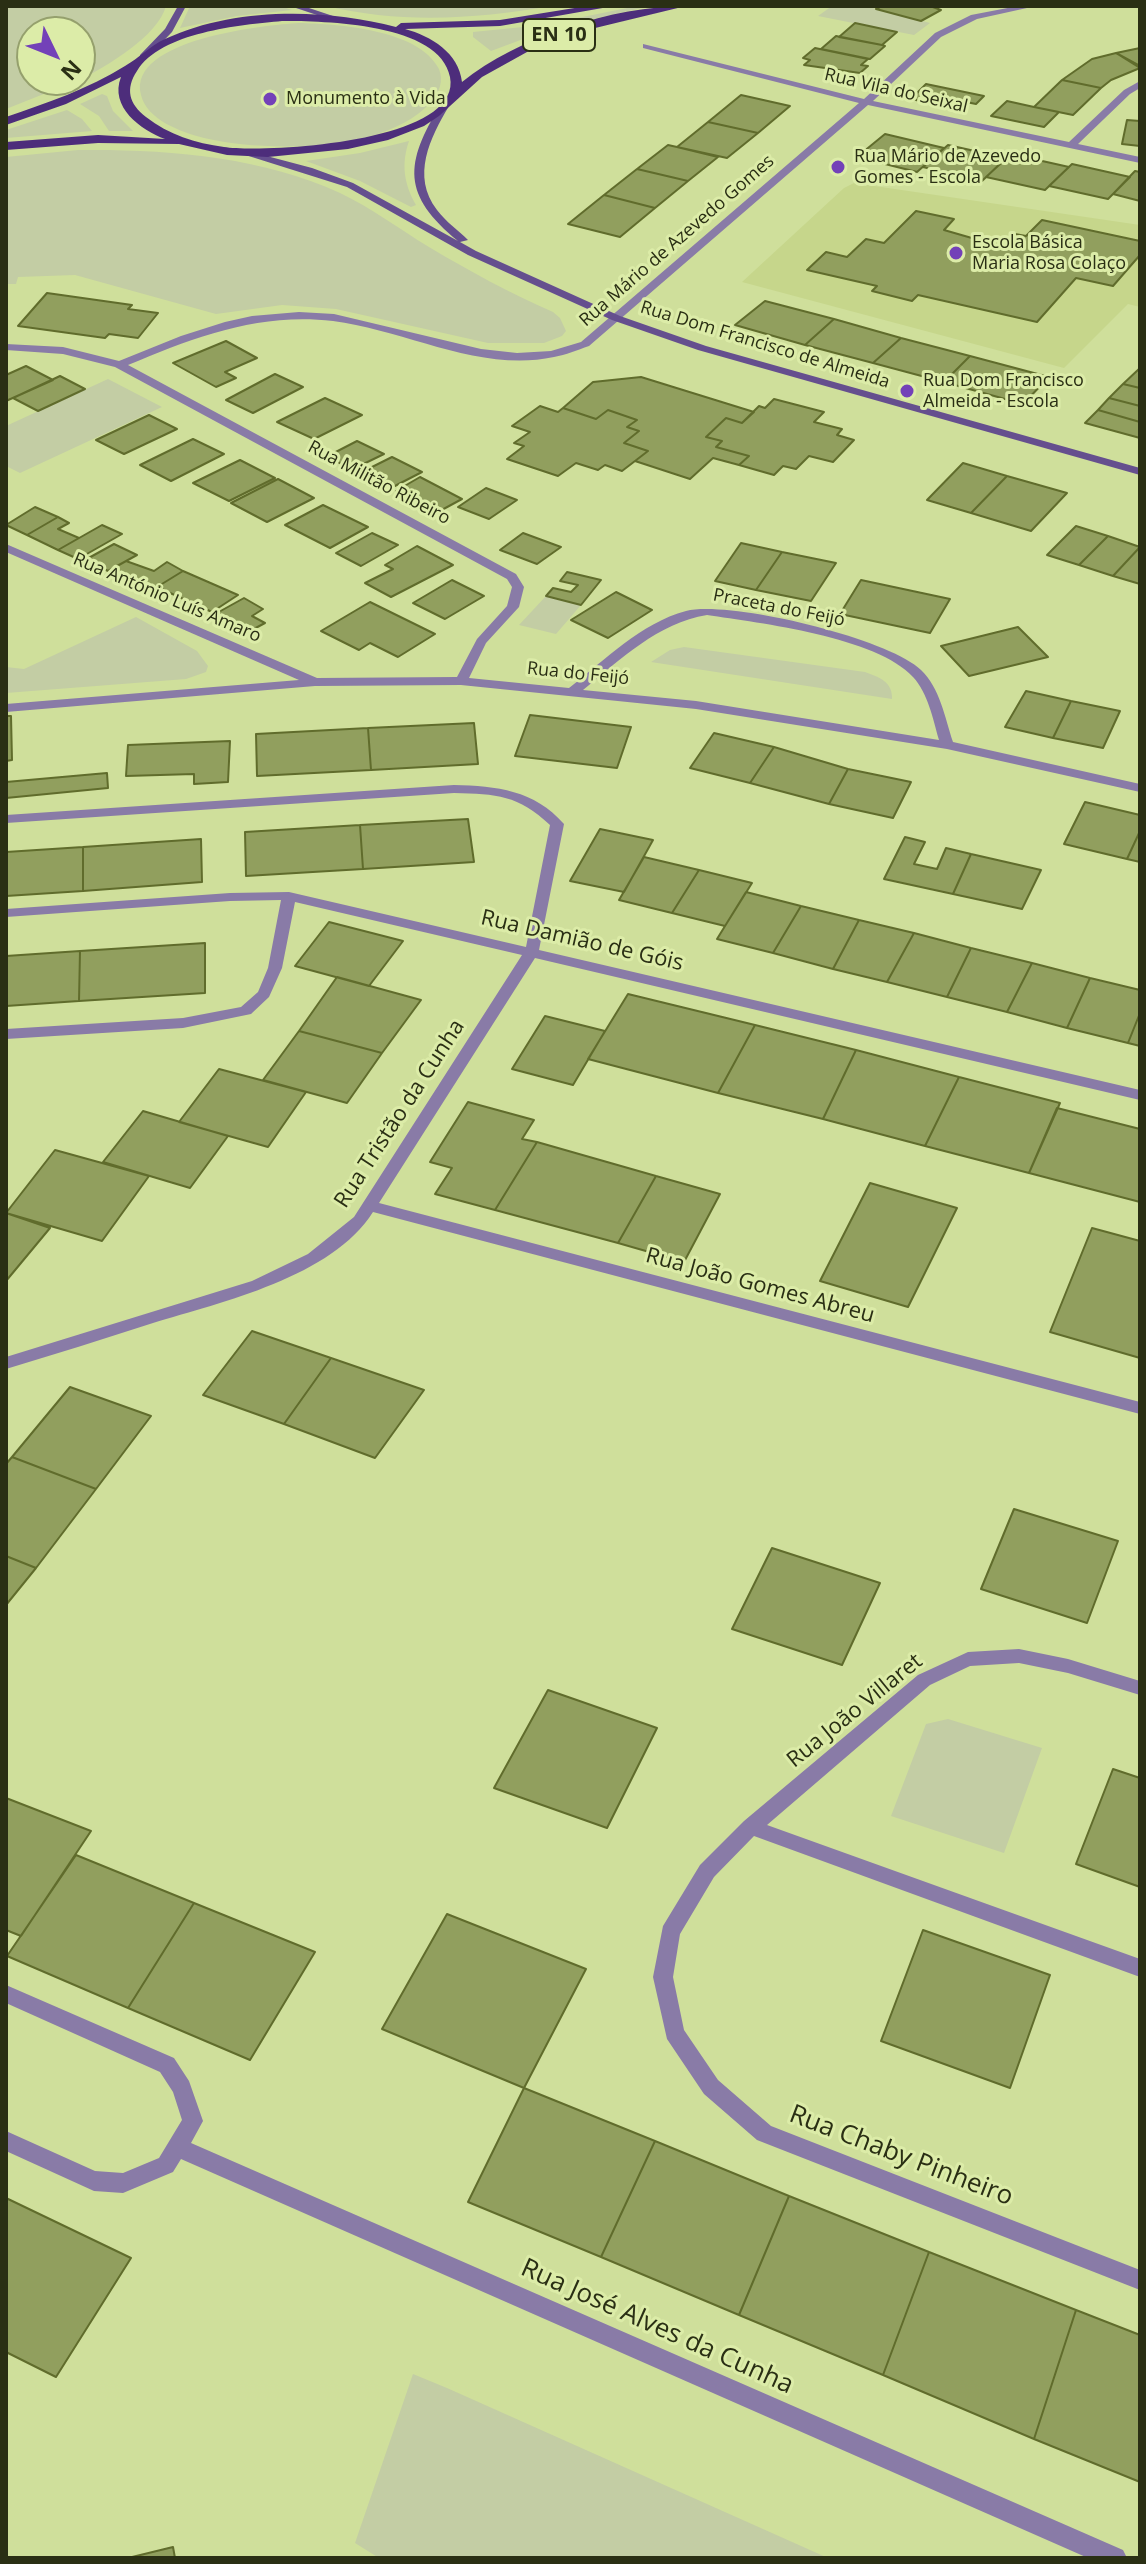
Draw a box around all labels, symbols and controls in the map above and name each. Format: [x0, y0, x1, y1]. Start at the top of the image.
north arrow [16, 16, 96, 96]
road number: EN 10 [523, 19, 595, 51]
text: N [55, 54, 89, 88]
street label: Rua Vila do Seixal [822, 64, 970, 118]
place label: Monumento à Vida [286, 88, 446, 110]
marker: Monumento à Vida [261, 90, 279, 108]
place label: Rua Mário de Azevedo Gomes - Escola [854, 146, 1041, 188]
street label: Rua Mário de Azevedo Gomes [575, 151, 779, 331]
marker: Rua Mário de Azevedo Gomes - Escola [829, 158, 847, 176]
place label: Escola Básica Maria Rosa Colaço [972, 232, 1126, 274]
marker: Escola Básica Maria Rosa Colaço [947, 244, 965, 262]
street label: Rua Dom Francisco de Almeida [638, 297, 892, 393]
place label: Rua Dom Francisco Almeida - Escola [923, 370, 1084, 412]
marker: Rua Dom Francisco Almeida - Escola [898, 382, 916, 400]
street label: Rua Militão Ribeiro [304, 436, 454, 530]
street label: Rua António Luís Amaro [70, 549, 264, 647]
street label: Praceta do Feijó [711, 585, 847, 631]
street label: Rua do Feijó [526, 658, 630, 690]
street label: Rua Damião de Góis [478, 905, 686, 977]
street label: Rua Tristão da Cunha [329, 1015, 471, 1213]
street label: Rua João Gomes Abreu [643, 1243, 877, 1329]
street label: Rua João Villaret [782, 1648, 928, 1774]
street label: Rua Chaby Pinheiro [785, 2099, 1017, 2213]
street label: Rua José Alves da Cunha [516, 2253, 798, 2401]

